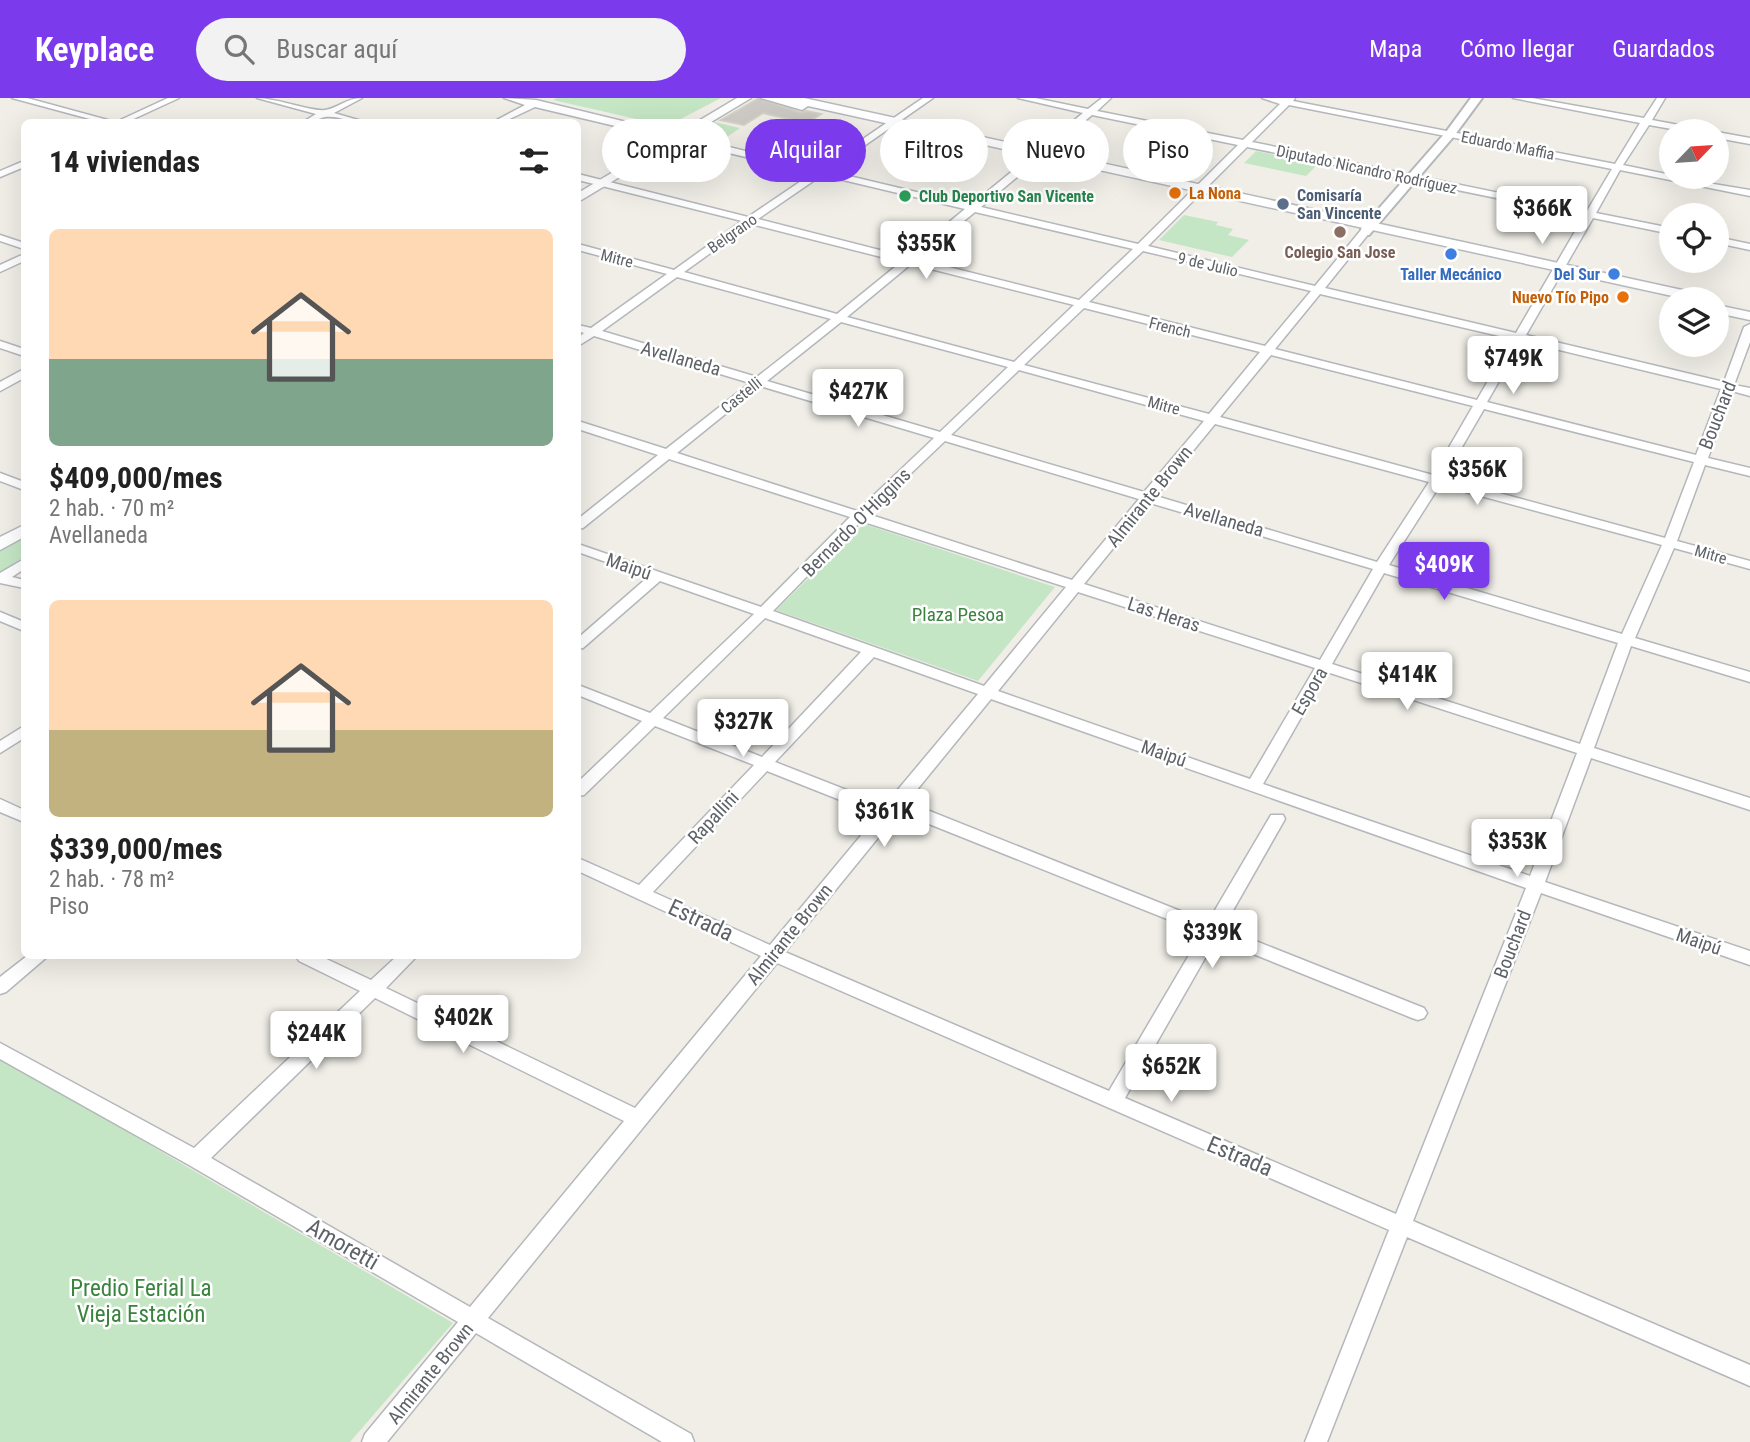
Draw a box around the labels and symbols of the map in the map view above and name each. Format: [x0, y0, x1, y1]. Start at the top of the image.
north arrow [1659, 119, 1729, 189]
street label: Eduardo Maffia [1460, 127, 1556, 164]
street label: Diputado Nicandro Rodríguez [1275, 141, 1459, 198]
place label: La Nona [1189, 184, 1242, 203]
marker: La Nona [1167, 185, 1183, 201]
place label: Comisaría San Vincente [1297, 186, 1382, 223]
pin: $366K [1493, 186, 1591, 246]
place label: Club Deportivo San Vicente [919, 187, 1094, 206]
marker: Club Deportivo San Vicente [897, 188, 913, 204]
marker: Comisaría San Vincente [1275, 196, 1291, 212]
street label: Belgrano [704, 210, 761, 257]
pin: $355K [877, 222, 975, 281]
marker: Colegio San Jose [1332, 224, 1348, 240]
place label: Colegio San Jose [1285, 243, 1396, 262]
street label: Mitre [599, 245, 635, 272]
marker: Taller Mecánico [1443, 246, 1459, 262]
street label: 9 de Julio [1176, 248, 1240, 281]
place label: Taller Mecánico [1400, 265, 1502, 284]
place label: Del Sur [1554, 265, 1600, 284]
marker: Del Sur [1606, 266, 1622, 282]
place label: Nuevo Tío Pipo [1512, 288, 1609, 307]
marker: Nuevo Tío Pipo [1615, 289, 1631, 305]
street label: French [1147, 313, 1193, 342]
street label: Avellaneda [638, 336, 723, 381]
pin: $749K [1464, 336, 1562, 396]
pin: $427K [809, 370, 907, 429]
street label: Castelli [717, 373, 766, 418]
street label: Bouchard [1694, 378, 1741, 453]
street label: Mitre [1146, 392, 1182, 419]
street label: Almirante Brown [1102, 441, 1197, 552]
pin: $356K [1428, 448, 1526, 507]
street label: Bernardo O'Higgins [797, 463, 915, 581]
street label: Avellaneda [1181, 497, 1266, 542]
street label: Mitre [1693, 541, 1729, 568]
pin: $409K [1395, 542, 1493, 602]
street label: Maipú [603, 548, 655, 585]
street label: Las Heras [1125, 592, 1203, 637]
park label: Plaza Pesoa [912, 603, 1004, 626]
pin: $414K [1358, 652, 1456, 712]
street label: Espora [1287, 663, 1332, 719]
pin: $327K [694, 700, 792, 759]
street label: Maipú [1138, 735, 1190, 772]
street label: Rapallini [683, 786, 744, 849]
pin: $361K [835, 790, 933, 849]
pin: $353K [1468, 820, 1566, 879]
street label: Almirante Brown [742, 879, 837, 990]
street label: Estrada [664, 894, 738, 947]
street label: Bouchard [1489, 907, 1536, 982]
pin: $339K [1163, 910, 1261, 970]
street label: Maipú [1673, 923, 1725, 960]
pin: $402K [414, 996, 512, 1055]
pin: $244K [267, 1012, 365, 1071]
pin: $652K [1122, 1044, 1220, 1104]
street label: Estrada [1203, 1131, 1277, 1182]
street label: Amoretti [302, 1213, 384, 1276]
park label: Predio Ferial La Vieja Estación [70, 1275, 212, 1328]
street label: Almirante Brown [383, 1318, 478, 1429]

